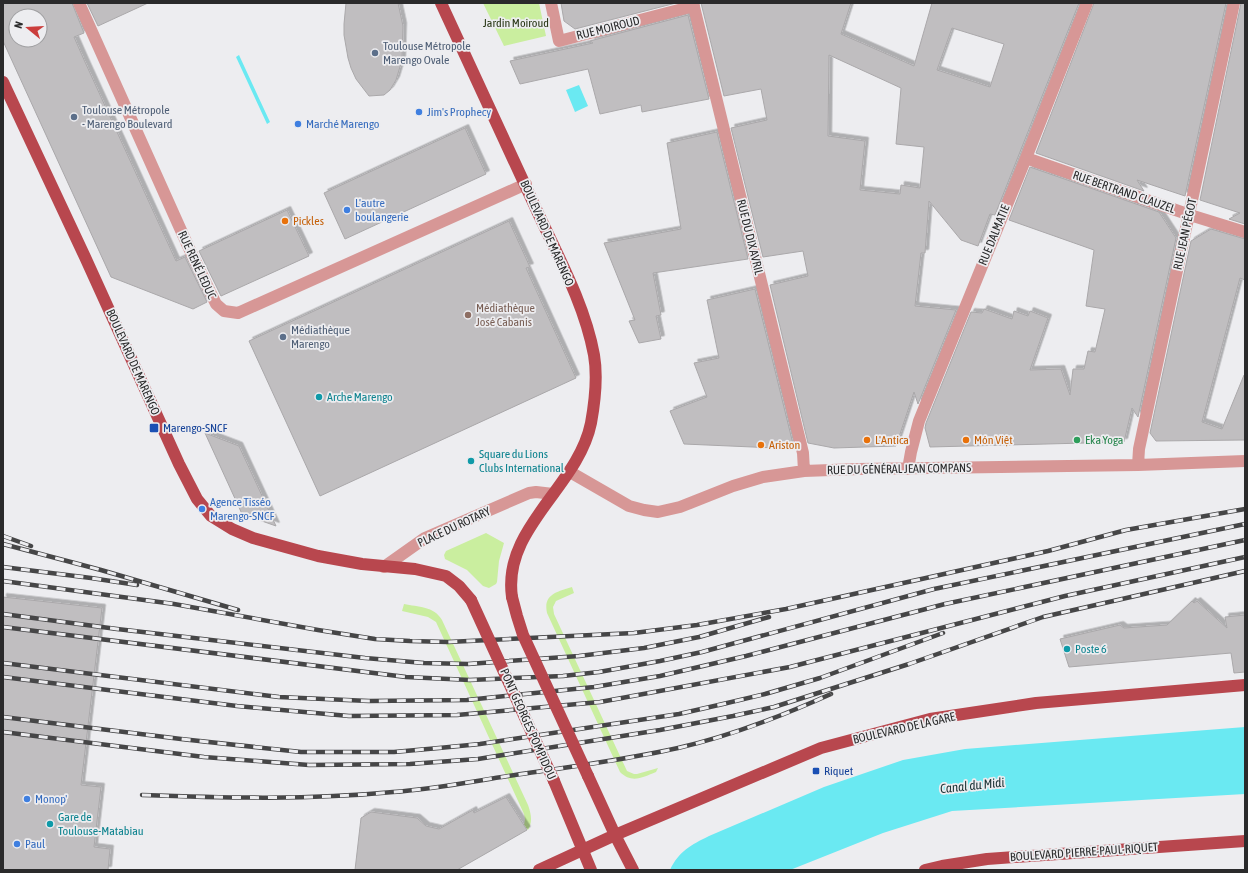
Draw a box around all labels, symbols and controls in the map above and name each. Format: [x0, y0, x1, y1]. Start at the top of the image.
north arrow [8, 8, 48, 48]
street label: RUE MOIROUD [575, 13, 641, 43]
park label: Jardin Moiroud [483, 16, 549, 30]
text: N [12, 20, 25, 30]
place label: Toulouse Métropole Marengo Ovale [383, 39, 471, 67]
marker: Toulouse Métropole Marengo Ovale [370, 48, 380, 58]
place label: Toulouse Métropole - Marengo Boulevard [82, 103, 172, 131]
place label: Jim's Prophecy [427, 105, 491, 119]
marker: Jim's Prophecy [414, 107, 424, 117]
marker: Toulouse Métropole - Marengo Boulevard [69, 112, 79, 122]
place label: Marché Marengo [306, 117, 380, 131]
marker: Marché Marengo [293, 119, 303, 129]
street label: RUE BERTRAND CLAUZEL [1071, 168, 1177, 216]
street label: BOULEVARD DE MARENGO [517, 178, 577, 288]
place label: L'autre boulangerie [355, 196, 409, 224]
street label: RUE JEAN PÉGOT [1171, 196, 1200, 271]
street label: RUE DU DIX AVRIL [734, 198, 766, 277]
street label: RUE DALMATIE [976, 203, 1012, 267]
marker: L'autre boulangerie [342, 205, 352, 215]
place label: Pickles [293, 214, 324, 228]
marker: Pickles [280, 216, 290, 226]
street label: RUE RENÉ LEDUC [175, 229, 219, 302]
place label: Médiathèque José Cabanis [476, 301, 535, 329]
street label: BOULEVARD DE MARENGO [103, 307, 163, 417]
marker: Médiathèque José Cabanis [463, 310, 473, 320]
place label: Médiathèque Marengo [291, 323, 350, 351]
marker: Médiathèque Marengo [278, 332, 288, 342]
place label: Arche Marengo [327, 390, 393, 404]
marker: Arche Marengo [314, 392, 324, 402]
place label: Marengo-SNCF [163, 421, 228, 435]
marker: Marengo-SNCF [148, 422, 160, 434]
place label: L'Antica [875, 433, 909, 447]
place label: Món Việt [974, 433, 1013, 447]
place label: Eka Yoga [1085, 433, 1123, 447]
marker: L'Antica [862, 435, 872, 445]
marker: Món Việt [961, 435, 971, 445]
marker: Eka Yoga [1072, 435, 1082, 445]
place label: Ariston [769, 438, 800, 452]
marker: Ariston [756, 440, 766, 450]
place label: Square du Lions Clubs International [479, 447, 565, 475]
marker: Square du Lions Clubs International [466, 456, 476, 466]
street label: RUE DU GÉNÉRAL JEAN COMPANS [827, 461, 971, 477]
place label: Agence Tisséo Marengo-SNCF [210, 495, 275, 523]
marker: Agence Tisséo Marengo-SNCF [197, 504, 207, 514]
street label: PLACE DU ROTARY [415, 504, 493, 550]
place label: Poste 6 [1075, 642, 1107, 656]
marker: Poste 6 [1062, 644, 1072, 654]
street label: PONT GEORGES POMPIDOU [497, 666, 559, 782]
street label: BOULEVARD DE LA GARE [852, 709, 956, 747]
place label: Riquet [824, 764, 854, 778]
marker: Riquet [811, 766, 821, 776]
water label: Canal du Midi [939, 775, 1005, 796]
place label: Monop' [35, 792, 67, 806]
marker: Monop' [22, 794, 32, 804]
place label: Gare de Toulouse-Matabiau [58, 810, 144, 838]
marker: Gare de Toulouse-Matabiau [45, 819, 55, 829]
place label: Paul [25, 837, 46, 851]
marker: Paul [12, 839, 22, 849]
street label: BOULEVARD PIERRE-PAUL-RIQUET [1009, 840, 1159, 864]

